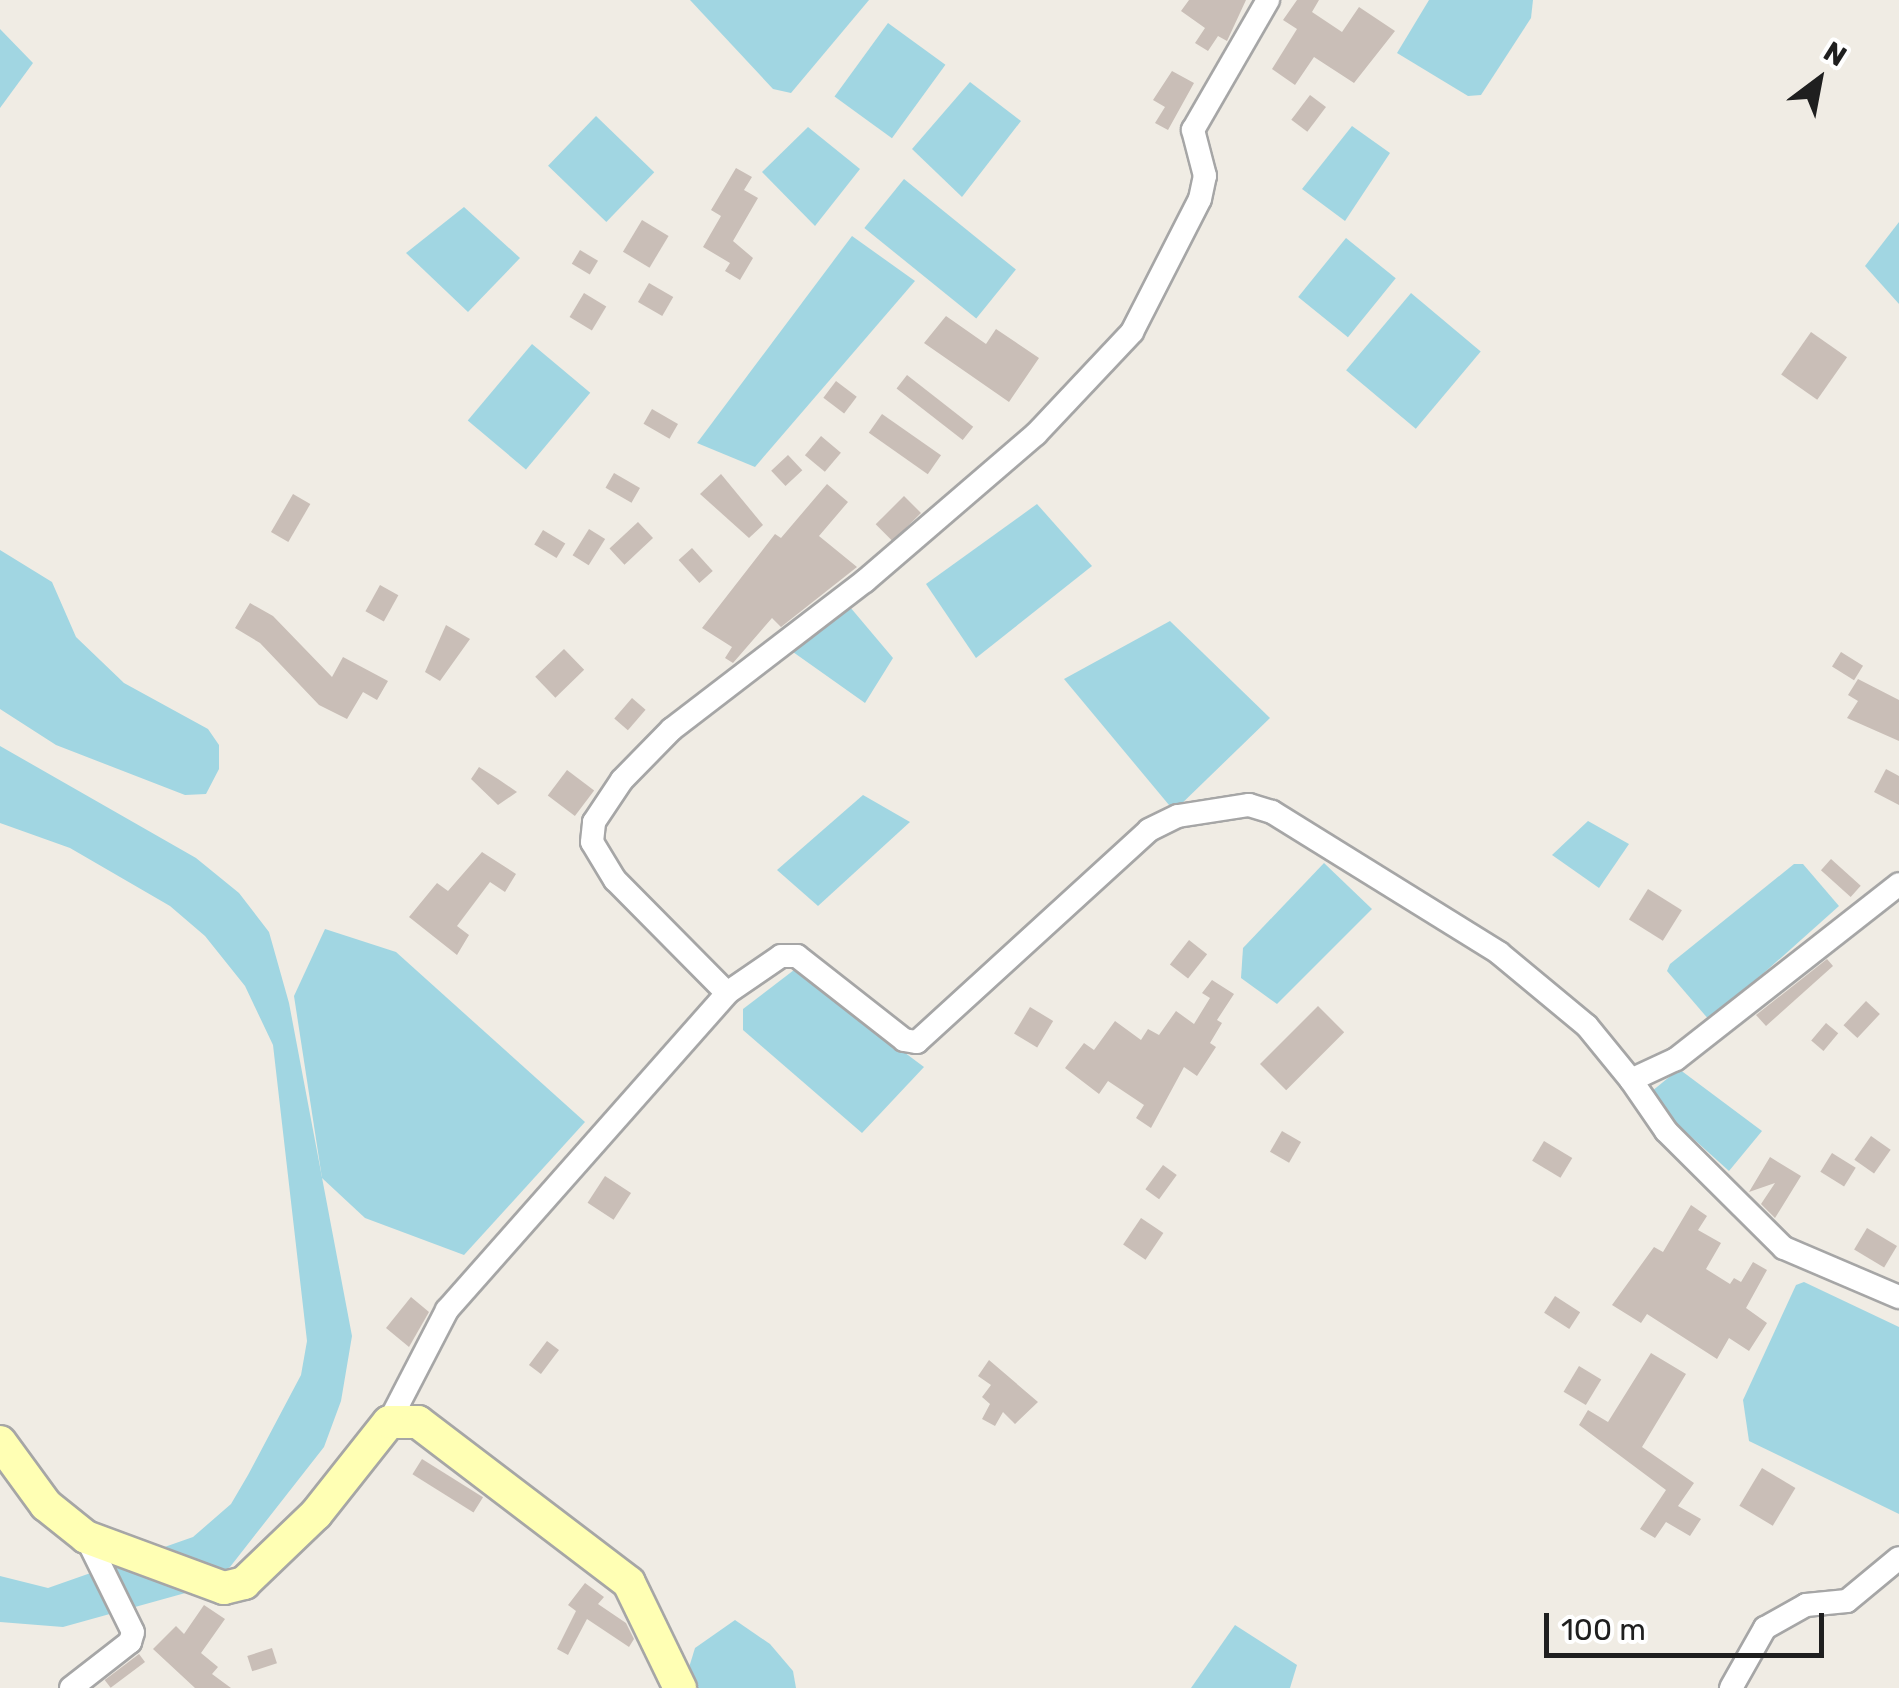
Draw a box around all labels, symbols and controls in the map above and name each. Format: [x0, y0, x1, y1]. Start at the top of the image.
north arrow [1769, 30, 1869, 130]
text: N [1818, 35, 1852, 73]
scale bar [1549, 1593, 1829, 1655]
text: 100 m [1561, 1612, 1646, 1648]

